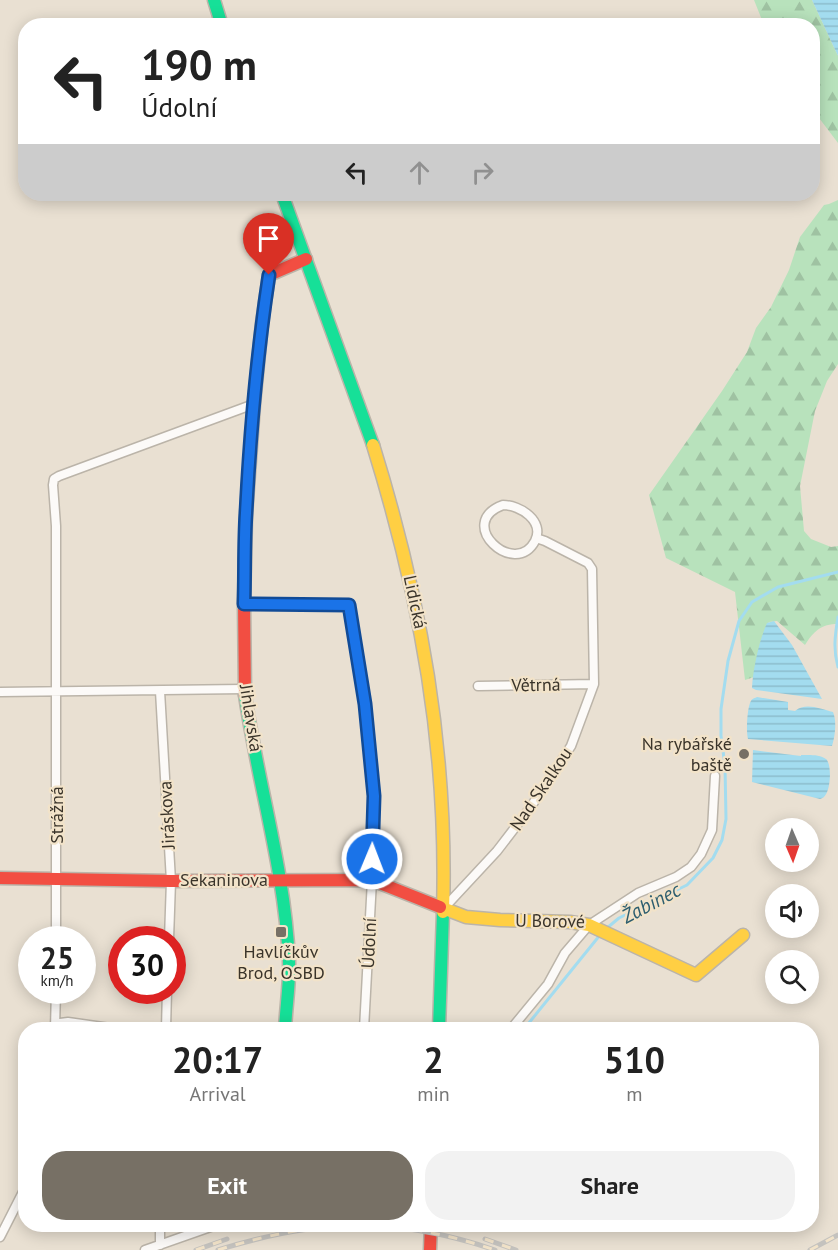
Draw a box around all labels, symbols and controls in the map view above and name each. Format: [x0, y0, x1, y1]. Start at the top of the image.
text: 190 m [141, 37, 257, 92]
icon: left [42, 42, 120, 120]
text: Údolní [141, 90, 218, 124]
icon: left [340, 156, 373, 189]
icon: ahead [403, 156, 436, 189]
icon: right [466, 156, 499, 189]
pin [243, 213, 294, 275]
icon: arrive [252, 222, 285, 255]
street label: Lidická [399, 573, 432, 631]
street label: Větrná [510, 673, 561, 696]
street label: Jihlavská [235, 682, 268, 753]
place label: Na rybářské baště [642, 732, 732, 776]
street label: Nad Skalkou [504, 743, 577, 835]
marker: Na rybářské baště [737, 747, 751, 761]
street label: Jiráskova [153, 780, 180, 851]
street label: Strážná [45, 786, 68, 844]
north arrow [765, 818, 819, 872]
map controls [765, 818, 819, 1004]
position arrow [340, 827, 404, 891]
street label: Sekaninova [180, 868, 268, 891]
water label: Žabinec [616, 876, 686, 930]
button: sound [765, 884, 819, 938]
street label: U Borové [515, 908, 585, 933]
street label: Údolní [356, 917, 381, 969]
marker: Havlíčkův Brod, OSBD [274, 925, 288, 939]
speed limit sign: 30 [108, 926, 186, 1004]
text: 25 [40, 938, 74, 977]
place label: Havlíčkův Brod, OSBD [237, 940, 325, 984]
button: search [765, 950, 819, 1004]
text: km/h [41, 971, 73, 990]
text: 20:17 [172, 1036, 263, 1083]
text: 2 [423, 1036, 444, 1083]
text: 510 [604, 1036, 665, 1083]
text: Arrival [190, 1081, 246, 1107]
text: min [417, 1081, 450, 1107]
text: m [626, 1081, 643, 1107]
button: Exit [42, 1151, 413, 1220]
button: Share [425, 1151, 795, 1220]

